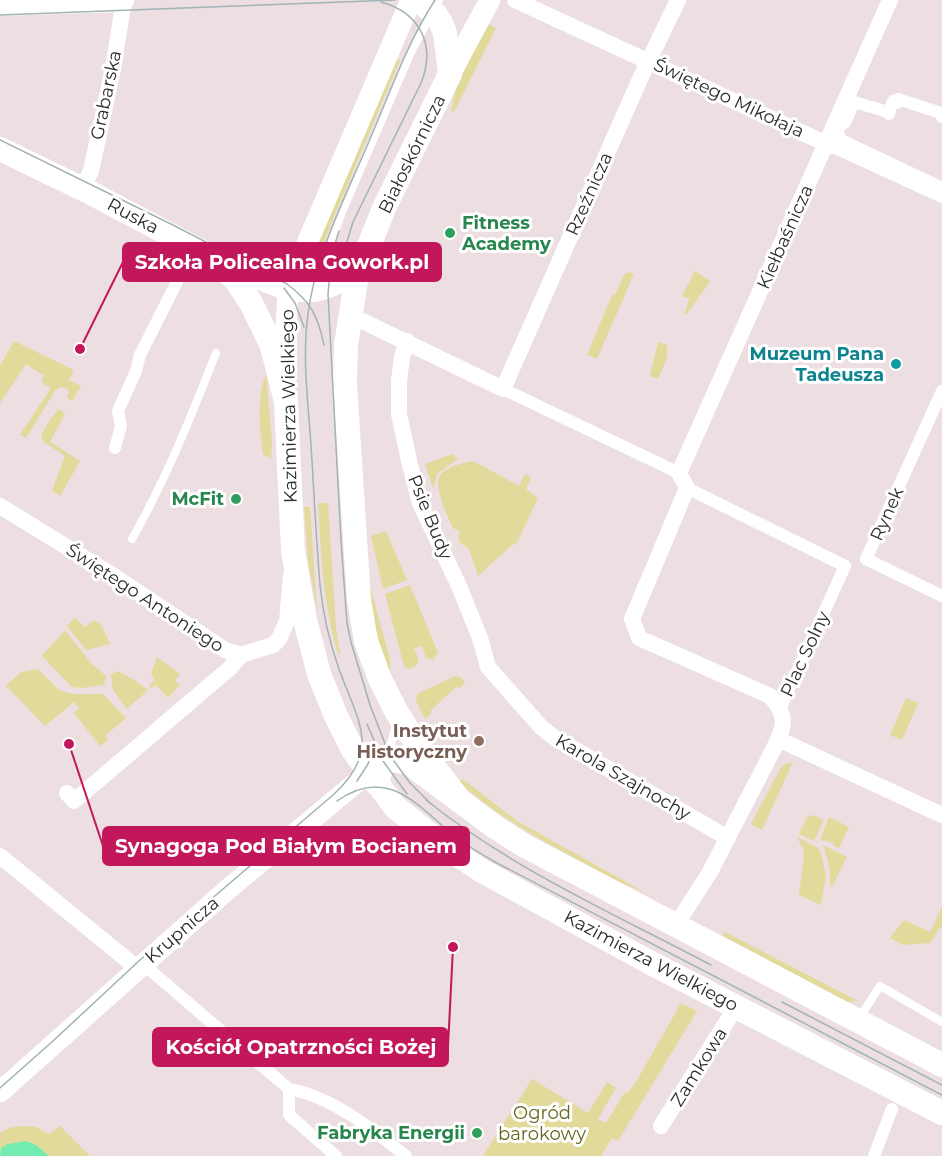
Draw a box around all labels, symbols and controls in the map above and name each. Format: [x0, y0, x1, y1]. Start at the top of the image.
street label: Grabarska [86, 48, 126, 142]
street label: Świętego Mikołaja [650, 53, 808, 143]
street label: Białoskórnicza [374, 91, 450, 217]
street label: Rzeźnicza [561, 149, 617, 239]
street label: Kiełbaśnicza [752, 181, 818, 293]
street label: Ruska [104, 193, 162, 239]
place label: Fitness Academy [461, 212, 551, 255]
marker: Fitness Academy [443, 226, 457, 240]
callout: Szkoła Policealna Gowork.pl [123, 243, 441, 281]
text: Szkoła Policealna Gowork.pl [135, 250, 429, 274]
street label: Kazimierza Wielkiego [276, 309, 302, 503]
place label: Muzeum Pana Tadeusza [750, 343, 884, 386]
marker: Muzeum Pana Tadeusza [889, 357, 903, 371]
street label: Psie Budy [403, 471, 457, 563]
street label: Rynek [865, 483, 909, 544]
place label: McFit [171, 488, 224, 510]
marker: McFit [229, 492, 243, 506]
street label: Świętego Antoniego [62, 539, 228, 657]
street label: Plac Solny [776, 607, 835, 700]
place label: Instytut Historyczny [357, 720, 467, 763]
street label: Karola Szajnochy [551, 729, 695, 825]
marker: Instytut Historyczny [472, 734, 486, 748]
callout: Synagoga Pod Białym Bocianem [103, 827, 469, 865]
text: Synagoga Pod Białym Bocianem [115, 834, 457, 858]
street label: Krupnicza [140, 892, 224, 968]
street label: Kazimierza Wielkiego [560, 906, 742, 1016]
street label: Zamkowa [666, 1023, 732, 1111]
callout: Kościół Opatrzności Bożej [153, 1028, 448, 1066]
text: Kościół Opatrzności Bożej [166, 1035, 436, 1059]
park label: Ogród barokowy [498, 1102, 586, 1145]
place label: Fabryka Energii [317, 1122, 465, 1144]
marker: Fabryka Energii [470, 1126, 484, 1140]

